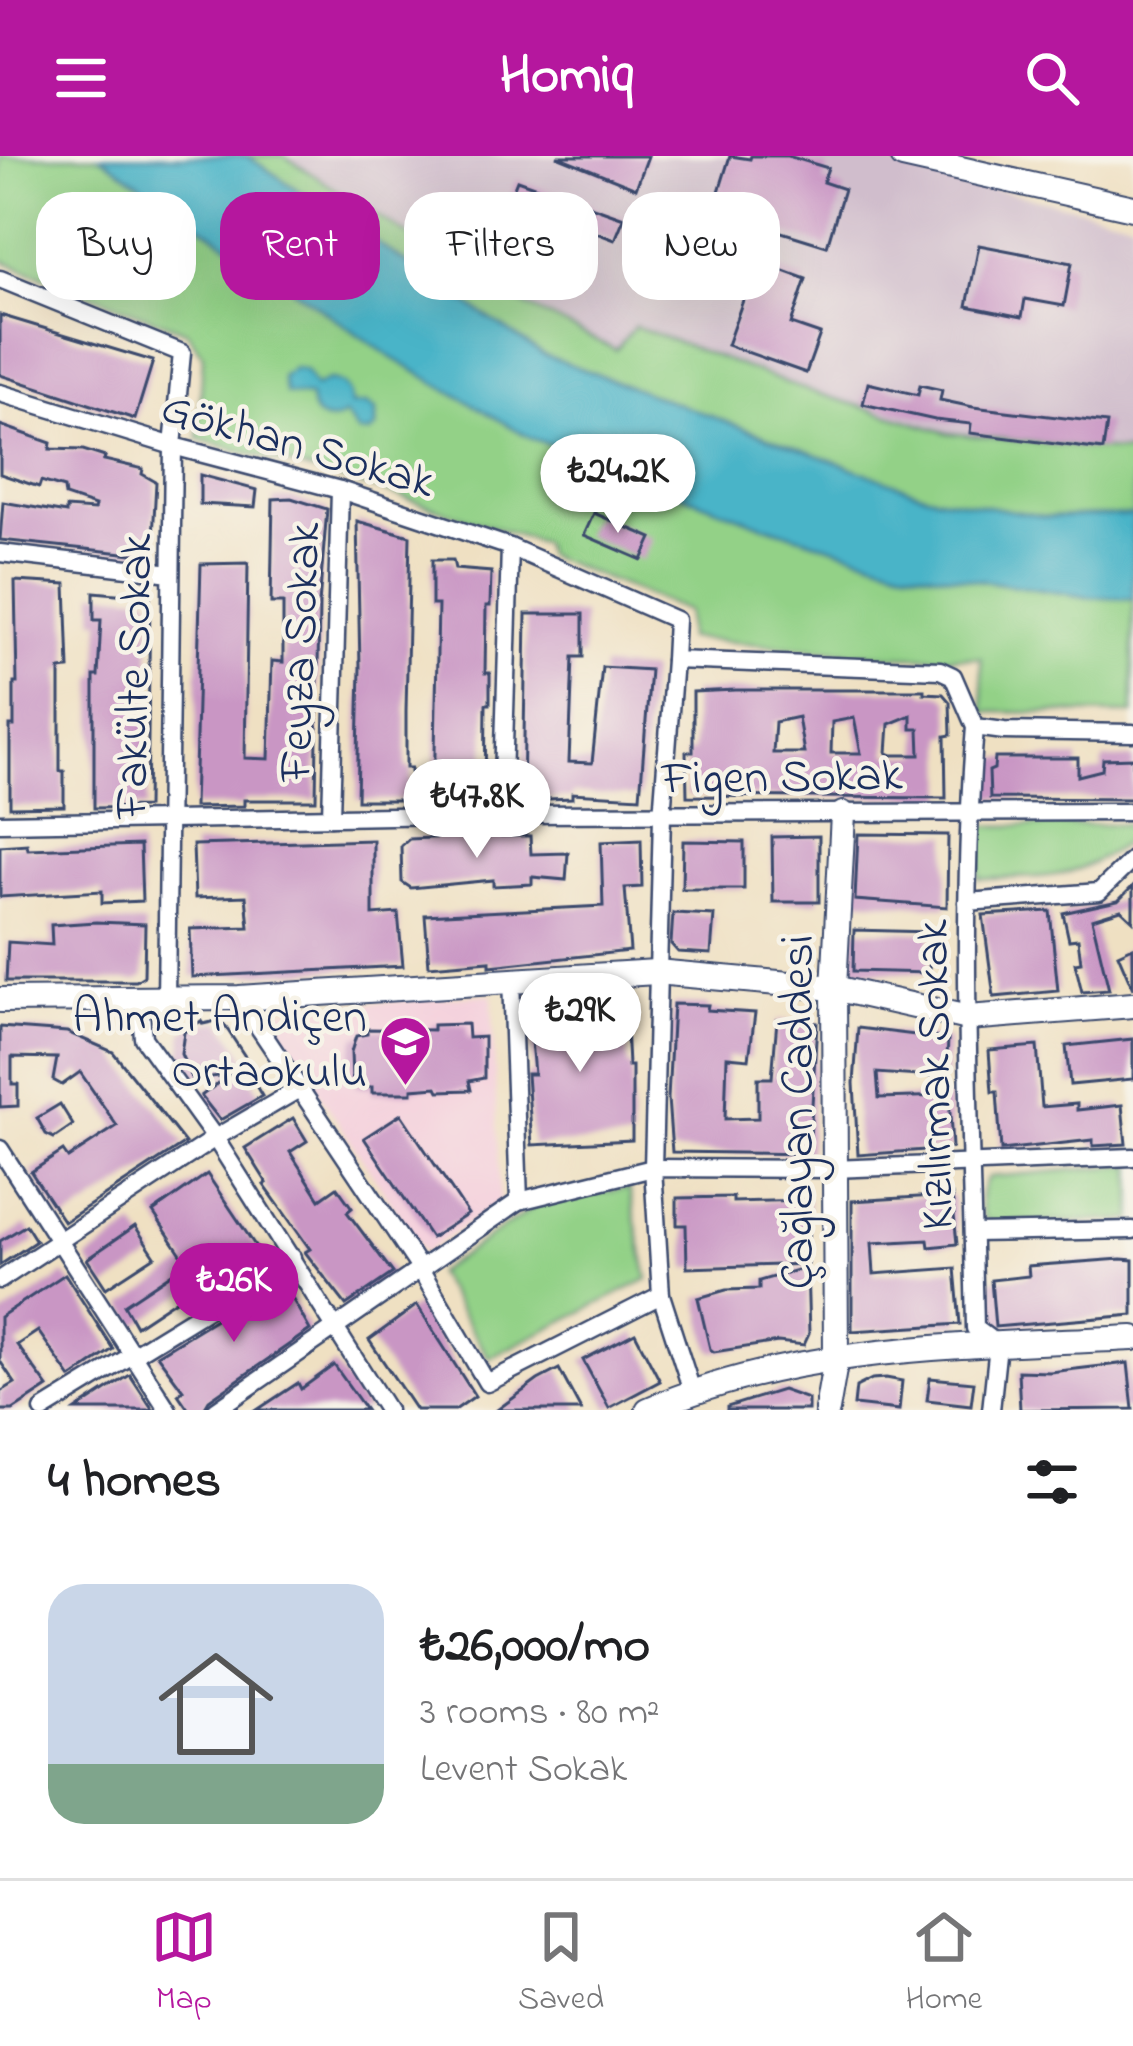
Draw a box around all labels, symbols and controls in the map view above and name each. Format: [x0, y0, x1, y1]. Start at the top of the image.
text: Homiq [500, 39, 633, 117]
icon: menu [48, 45, 114, 111]
icon: search [1019, 45, 1085, 111]
chip: Buy [36, 192, 196, 300]
chip: Rent [220, 192, 380, 300]
chip: Filters [404, 192, 598, 300]
chip: New [622, 192, 780, 300]
street label: Gökhan Sokak [153, 374, 443, 519]
pin: ₺24.2K [520, 434, 716, 536]
text: ₺24.2K [567, 444, 669, 501]
street label: Feyza Sokak [262, 520, 342, 784]
street label: Fakülte Sokak [98, 532, 174, 820]
street label: Figen Sokak [660, 742, 904, 817]
pin: ₺47.8K [379, 759, 575, 861]
text: ₺47.8K [430, 769, 524, 826]
street label: Kızılırmak Sokak [899, 918, 975, 1231]
street label: Çağlayan Caddesi [765, 934, 836, 1290]
pin: ₺29K [509, 973, 651, 1075]
text: ₺29K [545, 983, 615, 1040]
place label: Ahmet Andiçen Ortaokulu [72, 984, 367, 1109]
school or university icon: Ahmet Andiçen Ortaokulu [378, 1014, 434, 1088]
pin: ₺26K [163, 1243, 305, 1345]
text: ₺26K [197, 1253, 271, 1310]
text: 4 homes [48, 1445, 221, 1520]
icon: filters [1019, 1449, 1085, 1515]
text: ₺26,000/mo [420, 1610, 650, 1685]
icon: home [144, 1632, 288, 1776]
text: 3 rooms · 80 m² [420, 1685, 660, 1742]
text: Levent Sokak [420, 1742, 627, 1799]
tab: Map [151, 1904, 217, 2024]
tab: Saved [518, 1904, 604, 2024]
tab: Home [906, 1904, 982, 2024]

